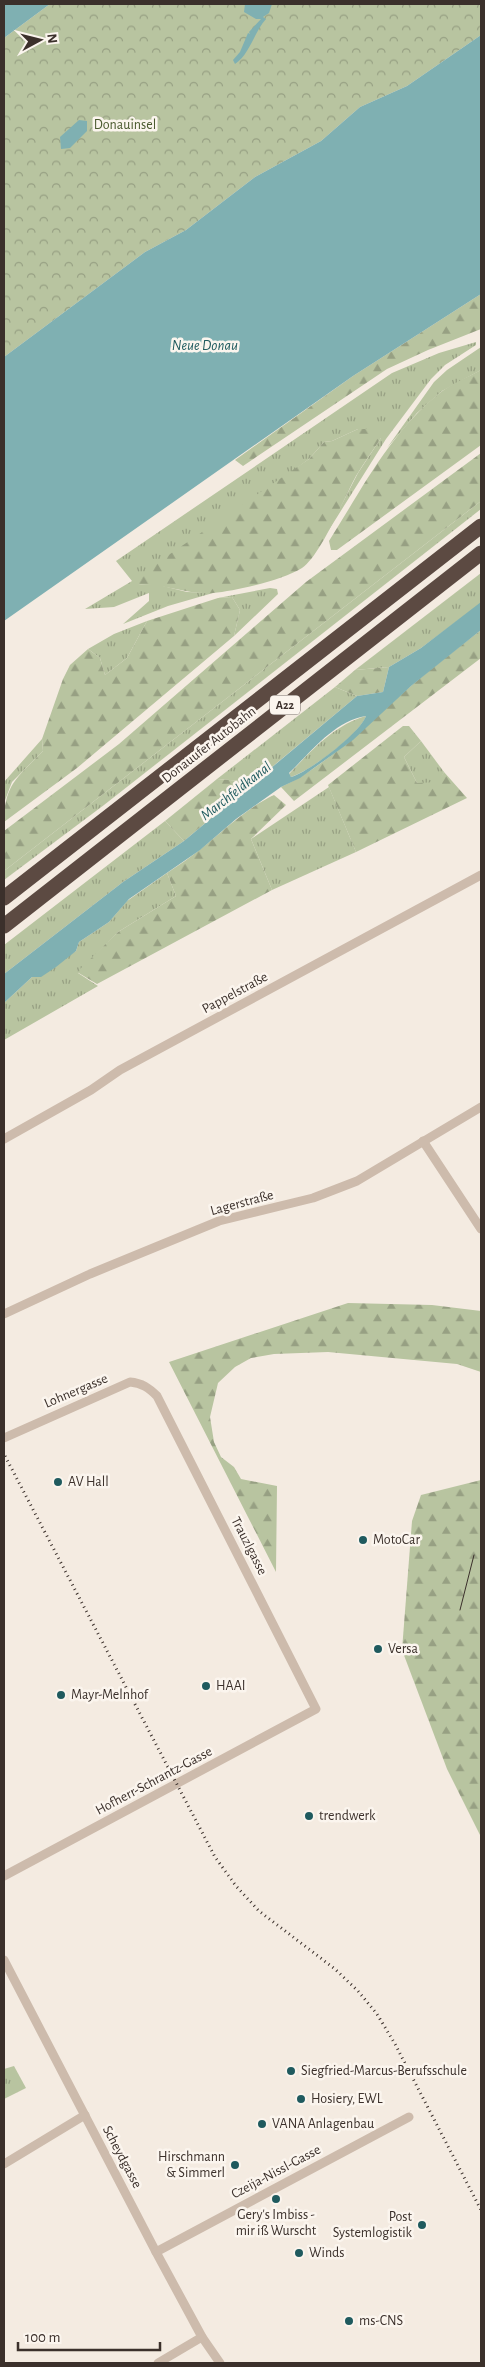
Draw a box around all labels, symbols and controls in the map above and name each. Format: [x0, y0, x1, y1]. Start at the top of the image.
north arrow [15, 15, 65, 65]
text: N [44, 33, 59, 44]
park label: Donauinsel [94, 118, 156, 132]
water label: Neue Donau [172, 338, 238, 353]
road number: A22 [270, 696, 300, 714]
street label: Donauufer Autobahn [159, 704, 259, 786]
water label: Marchfeldkanal [198, 759, 274, 823]
street label: Pappelstraße [200, 970, 270, 1016]
street label: Lagerstraße [209, 1188, 275, 1218]
street label: Lohnergasse [42, 1371, 110, 1411]
place label: AV Hall [68, 1475, 109, 1489]
marker: AV Hall [52, 1476, 64, 1488]
street label: Trauzlgasse [228, 1515, 270, 1577]
place label: MotoCar [373, 1533, 420, 1547]
marker: MotoCar [357, 1534, 369, 1546]
place label: Versa [388, 1642, 418, 1656]
marker: Versa [372, 1643, 384, 1655]
place label: HAAI [216, 1679, 246, 1693]
marker: HAAI [200, 1680, 212, 1692]
place label: Mayr-Melnhof [71, 1688, 149, 1702]
marker: Mayr-Melnhof [55, 1689, 67, 1701]
street label: Hofherr-Schrantz-Gasse [93, 1744, 215, 1818]
place label: trendwerk [319, 1809, 376, 1823]
marker: trendwerk [303, 1810, 315, 1822]
place label: Siegfried-Marcus-Berufsschule [301, 2064, 467, 2078]
marker: Siegfried-Marcus-Berufsschule [285, 2065, 297, 2077]
place label: Hosiery, EWL [311, 2092, 383, 2106]
marker: Hosiery, EWL [295, 2093, 307, 2105]
place label: VANA Anlagenbau [272, 2117, 374, 2131]
marker: VANA Anlagenbau [256, 2118, 268, 2130]
street label: Scheydgasse [100, 2124, 144, 2190]
street label: Czeija-Nissl-Gasse [229, 2143, 323, 2201]
place label: Hirschmann & Simmerl [158, 2150, 225, 2180]
marker: Hirschmann & Simmerl [229, 2159, 241, 2171]
marker: Gery's Imbiss - mir iß Wurscht [270, 2193, 282, 2205]
place label: Gery's Imbiss - mir iß Wurscht [236, 2208, 317, 2238]
place label: Post Systemlogistik [333, 2210, 413, 2240]
marker: Post Systemlogistik [416, 2219, 428, 2231]
place label: Winds [309, 2246, 345, 2260]
marker: Winds [293, 2247, 305, 2259]
place label: ms-CNS [359, 2314, 403, 2328]
marker: ms-CNS [343, 2315, 355, 2327]
scale bar [18, 2320, 160, 2352]
text: 100 m [25, 2330, 60, 2345]

